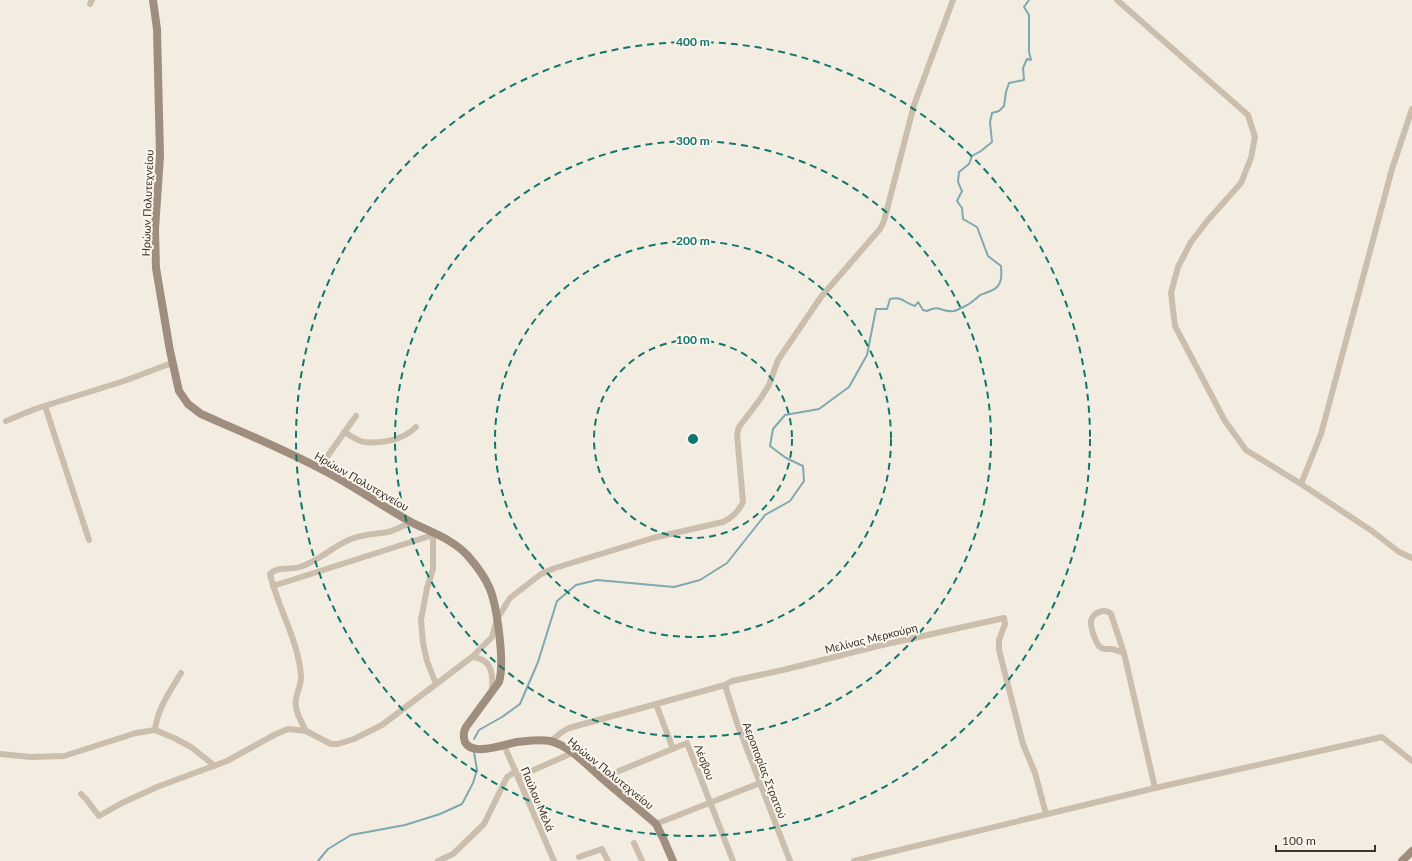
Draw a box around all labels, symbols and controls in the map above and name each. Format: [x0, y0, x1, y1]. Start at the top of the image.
text: 400 m [676, 34, 710, 49]
text: 300 m [676, 133, 710, 148]
street label: Ηρώων Πολυτεχνείου [139, 149, 155, 257]
text: 200 m [676, 233, 710, 248]
text: 100 m [676, 332, 710, 347]
centre of rings [686, 432, 700, 446]
street label: Ηρώων Πολυτεχνείου [312, 449, 412, 513]
street label: Μελίνας Μερκούρη [823, 620, 919, 656]
street label: Αεροπορίας Στρατού [741, 720, 789, 820]
street label: Ηρώων Πολυτεχνείου [565, 734, 657, 812]
street label: Λέσβου [692, 742, 718, 782]
street label: Παύλου Μελά [519, 765, 558, 834]
scale bar [1276, 827, 1375, 853]
text: 100 m [1282, 833, 1316, 848]

